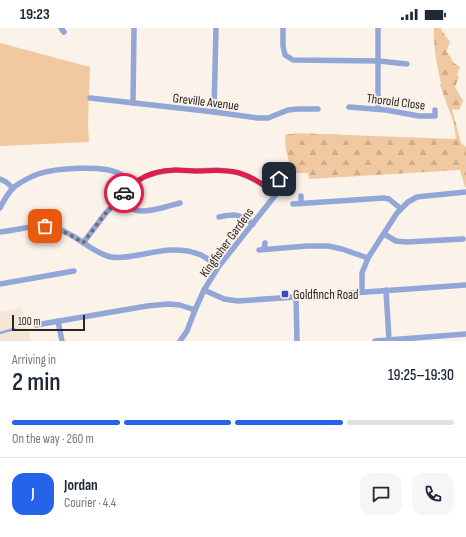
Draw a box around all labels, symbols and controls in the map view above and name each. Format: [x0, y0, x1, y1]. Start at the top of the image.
text: 19:23 [20, 5, 50, 24]
street label: Greville Avenue [172, 90, 240, 114]
street label: Thorold Close [366, 90, 426, 114]
pin [262, 162, 296, 196]
icon: home [268, 168, 290, 190]
courier [104, 173, 144, 213]
icon: car [113, 182, 135, 204]
street label: Kingfisher Gardens [196, 205, 258, 280]
pin [28, 209, 62, 243]
icon: bag [34, 215, 56, 237]
place label: Goldfinch Road [293, 287, 358, 303]
marker: Goldfinch Road [280, 289, 290, 299]
scale bar [12, 313, 85, 332]
text: 100 m [18, 315, 40, 328]
text: Arriving in [12, 352, 56, 368]
text: 19:25–19:30 [388, 366, 454, 385]
text: 2 min [12, 367, 61, 398]
text: On the way · 260 m [12, 431, 94, 447]
button: chat [360, 473, 402, 515]
button: phone [412, 473, 454, 515]
text: Jordan [64, 476, 98, 495]
text: J [31, 484, 35, 503]
text: Courier · 4.4 [64, 495, 116, 511]

